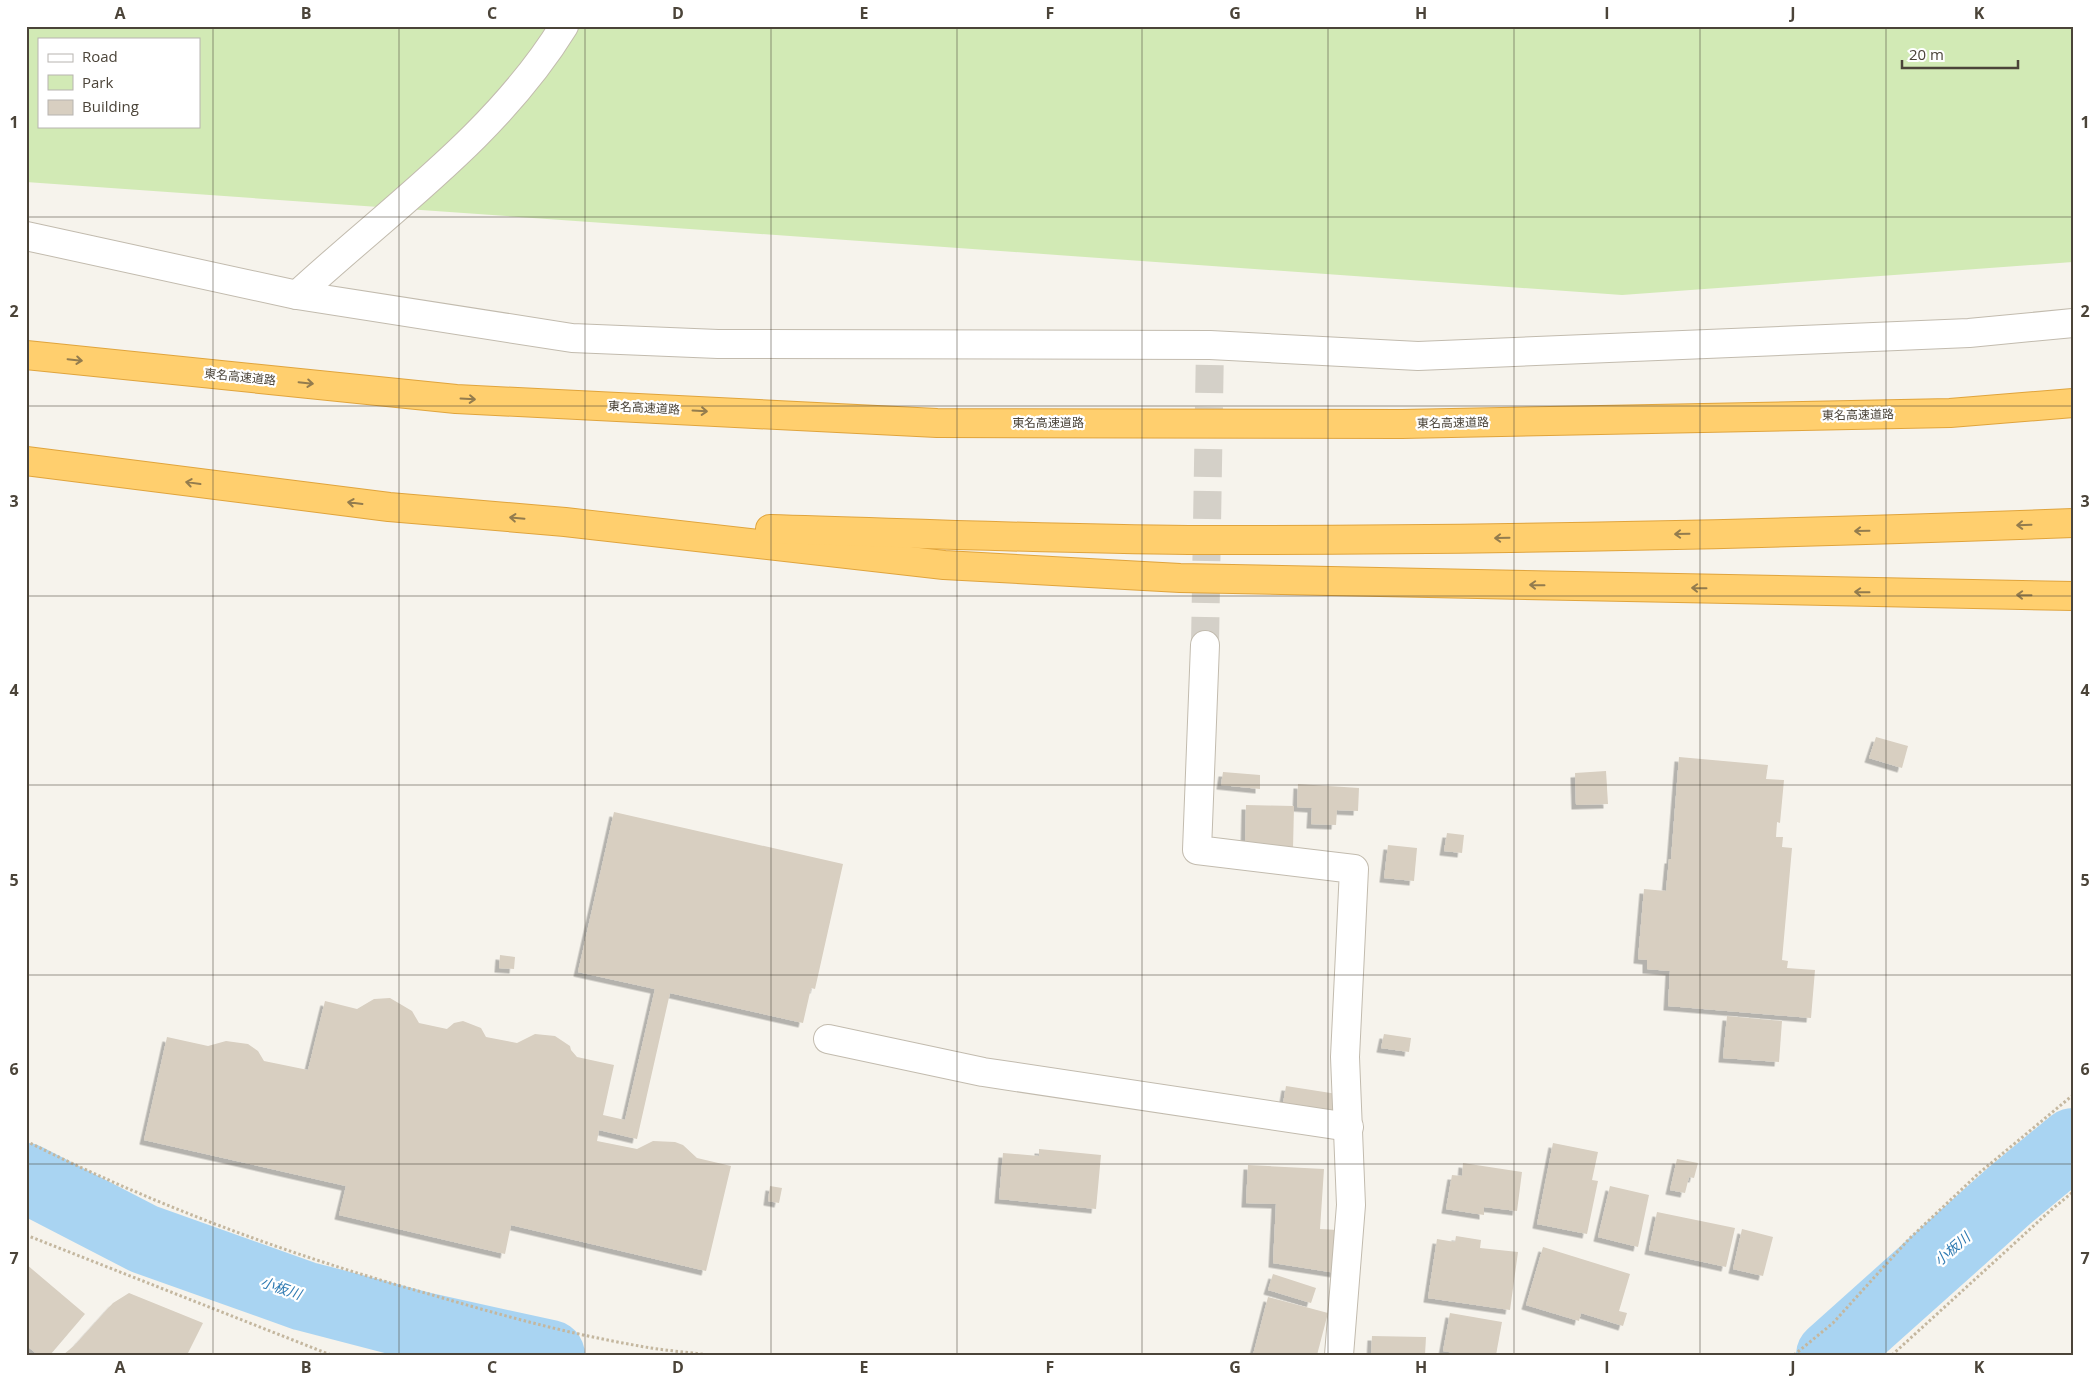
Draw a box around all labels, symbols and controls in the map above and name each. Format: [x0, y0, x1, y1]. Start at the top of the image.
text: A [114, 2, 126, 24]
text: B [301, 2, 311, 24]
text: C [487, 2, 497, 24]
text: D [672, 2, 684, 24]
text: E [860, 2, 869, 24]
text: F [1046, 2, 1054, 24]
text: G [1229, 2, 1241, 24]
text: H [1415, 2, 1427, 24]
text: I [1604, 2, 1610, 24]
text: J [1788, 2, 1796, 24]
text: K [1974, 2, 1985, 24]
legend [38, 38, 200, 128]
scale bar [1902, 38, 2018, 70]
text: 20 m [1909, 44, 1944, 64]
text: Road [82, 46, 118, 66]
text: Park [82, 72, 113, 92]
text: Building [82, 96, 139, 116]
text: 1 [9, 111, 19, 133]
text: 1 [2080, 111, 2090, 133]
text: 2 [9, 300, 19, 322]
text: 2 [2080, 300, 2090, 322]
one-way arrow [66, 355, 82, 365]
street label: 東名高速道路 [203, 364, 277, 389]
one-way arrow [298, 378, 314, 388]
one-way arrow [459, 395, 475, 404]
street label: 東名高速道路 [608, 397, 680, 418]
street label: 東名高速道路 [1822, 405, 1894, 424]
one-way arrow [692, 406, 708, 415]
street label: 東名高速道路 [1417, 413, 1489, 432]
street label: 東名高速道路 [1012, 414, 1084, 431]
one-way arrow [186, 478, 202, 488]
text: 3 [9, 490, 19, 512]
text: 3 [2080, 490, 2090, 512]
one-way arrow [347, 498, 363, 508]
one-way arrow [509, 513, 525, 522]
one-way arrow [2016, 521, 2032, 530]
one-way arrow [1854, 526, 1870, 535]
one-way arrow [1674, 530, 1690, 539]
one-way arrow [1494, 533, 1510, 543]
one-way arrow [1529, 580, 1545, 590]
one-way arrow [1691, 584, 1707, 593]
one-way arrow [1854, 587, 1870, 596]
one-way arrow [2016, 590, 2032, 600]
text: 4 [9, 679, 19, 701]
text: 4 [2080, 679, 2090, 701]
text: 5 [9, 869, 19, 891]
text: 5 [2080, 869, 2090, 891]
text: 6 [9, 1058, 19, 1080]
text: 6 [2080, 1058, 2090, 1080]
water label: 小板川 [1930, 1226, 1975, 1270]
text: 7 [9, 1247, 19, 1269]
text: 7 [2080, 1247, 2090, 1269]
water label: 小板川 [258, 1272, 306, 1304]
text: A [114, 1356, 126, 1378]
text: B [301, 1356, 311, 1378]
text: C [487, 1356, 497, 1378]
text: D [672, 1356, 684, 1378]
text: E [860, 1356, 869, 1378]
text: F [1046, 1356, 1054, 1378]
text: G [1229, 1356, 1241, 1378]
text: H [1415, 1356, 1427, 1378]
text: I [1604, 1356, 1610, 1378]
text: J [1788, 1356, 1796, 1378]
text: K [1974, 1356, 1985, 1378]

